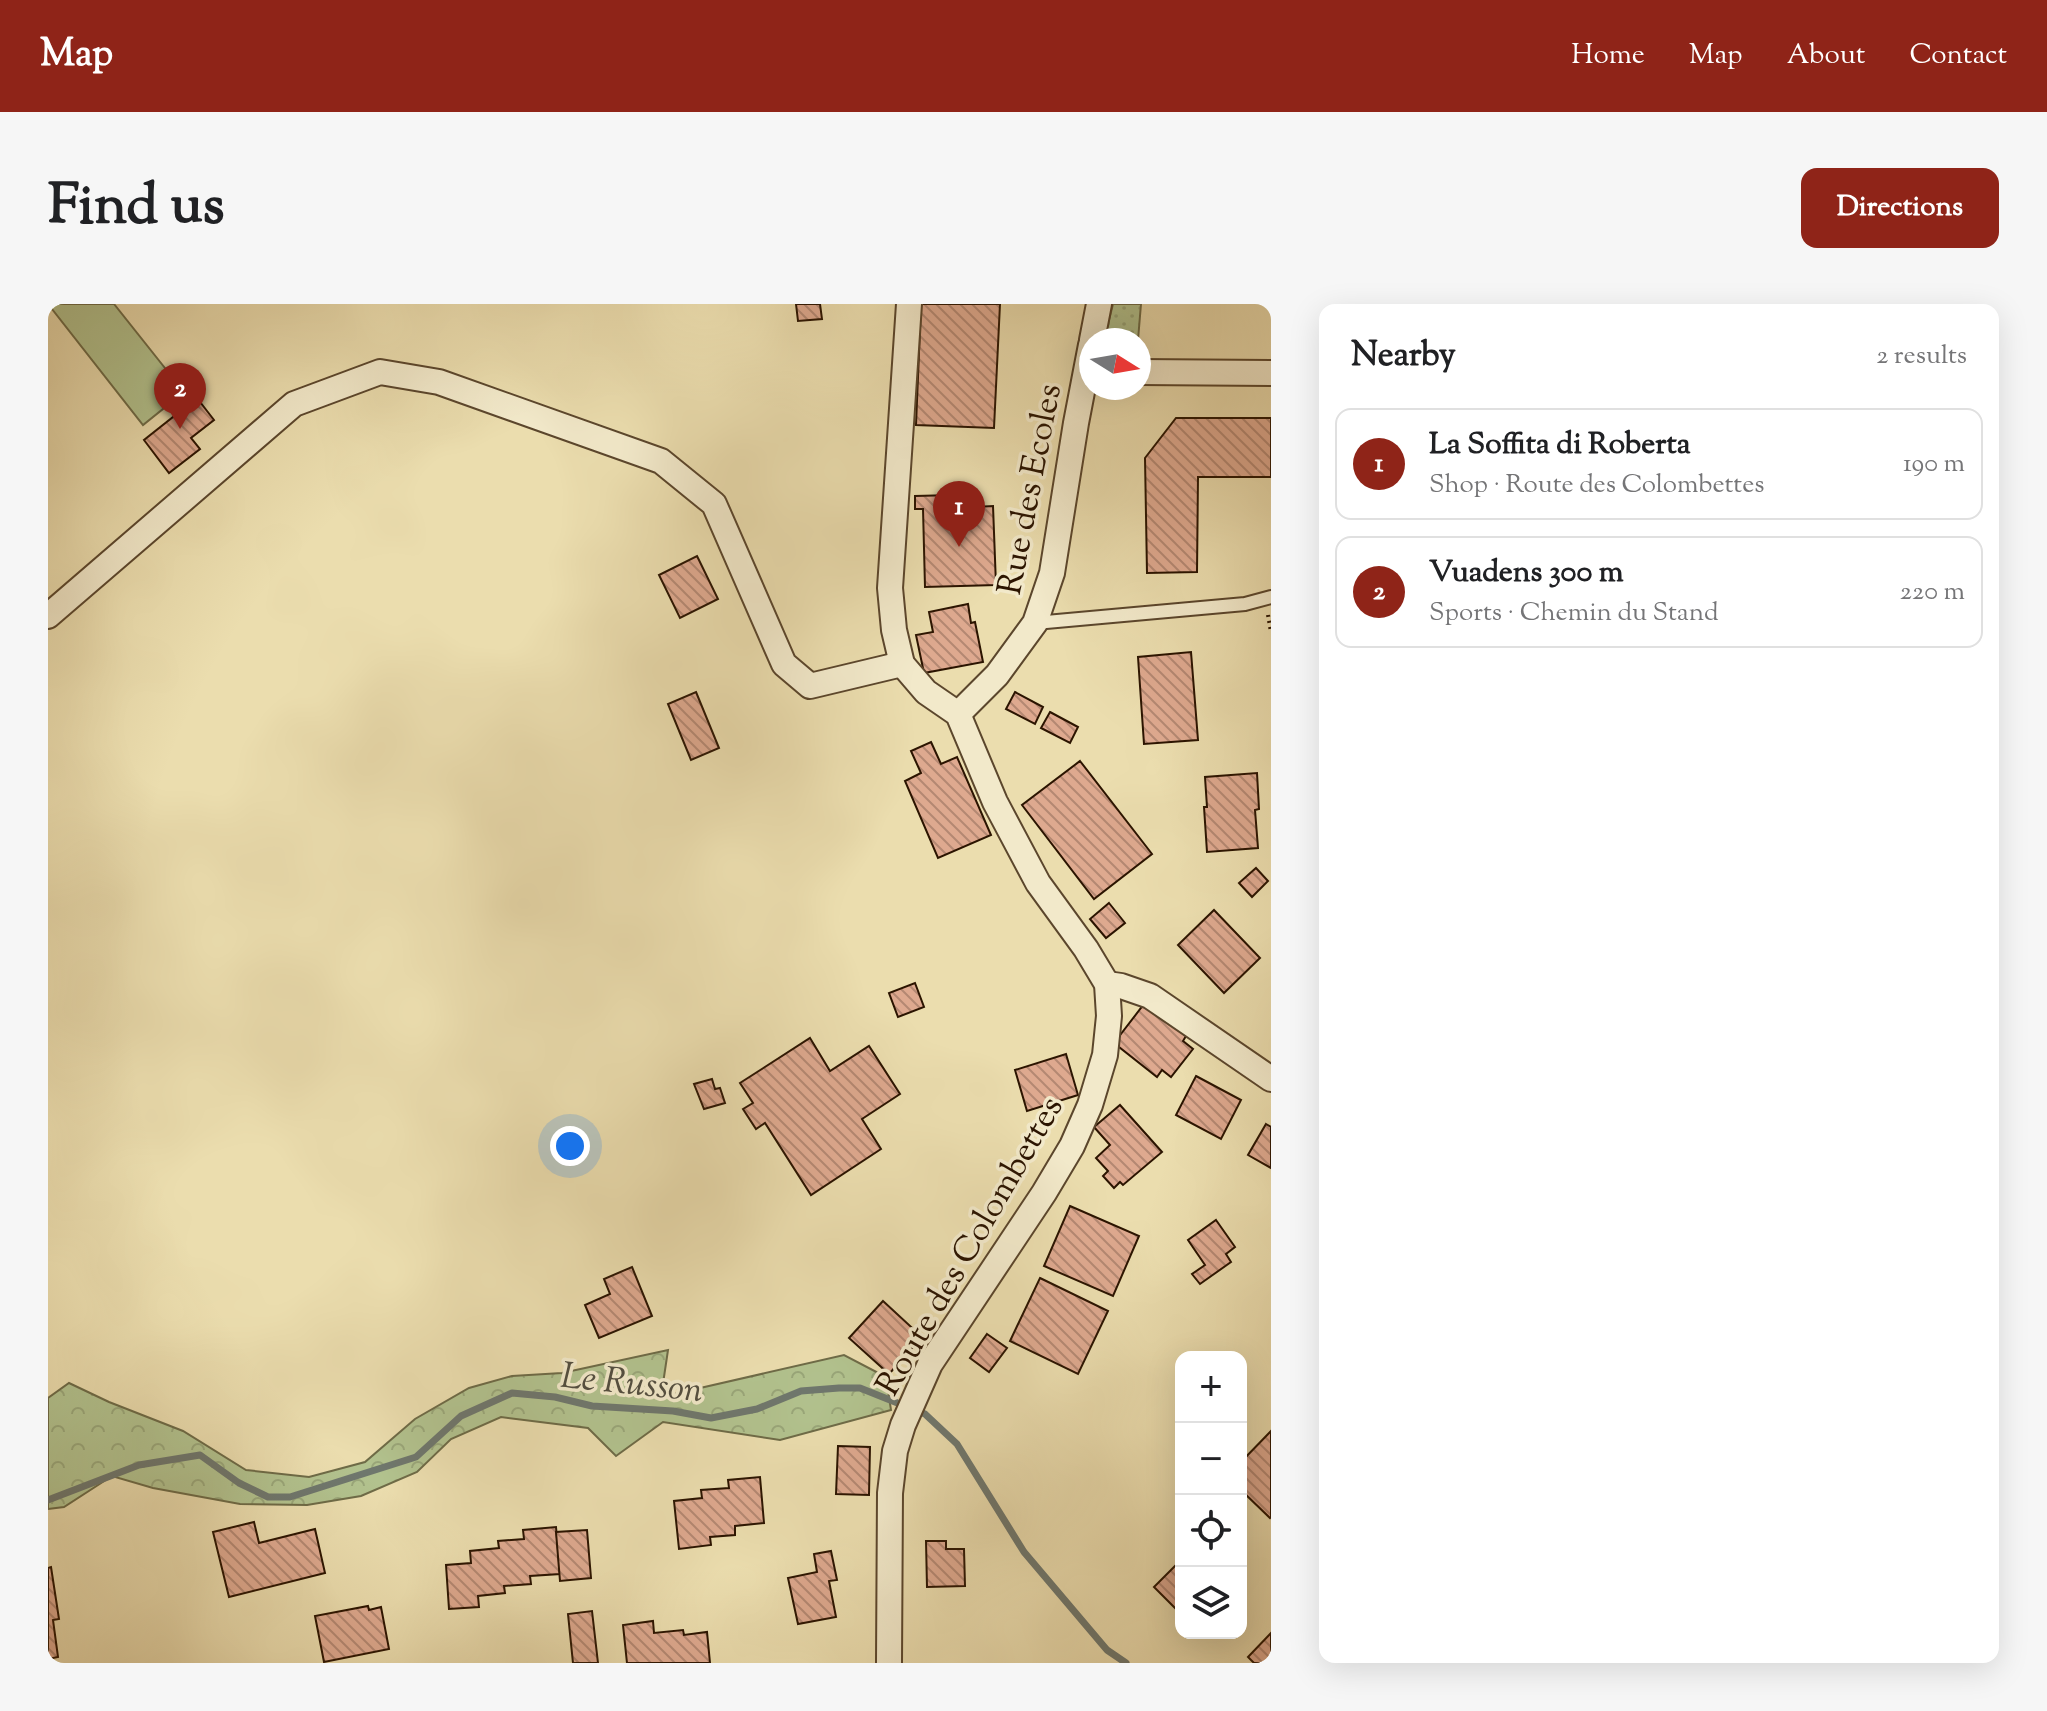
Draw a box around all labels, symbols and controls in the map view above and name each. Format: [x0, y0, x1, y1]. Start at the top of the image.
text: Map [40, 29, 113, 83]
text: Home [1571, 36, 1645, 76]
text: Map [1689, 36, 1743, 76]
text: About [1787, 36, 1865, 76]
text: Contact [1909, 36, 2007, 76]
text: Find us [48, 168, 224, 249]
button: Directions [1801, 168, 1999, 248]
north arrow [1079, 328, 1151, 400]
text: Nearby [1351, 332, 1456, 381]
text: 2 results [1876, 338, 1967, 375]
pin: 2 [154, 363, 206, 429]
street label: Rue des Ecoles [987, 380, 1076, 599]
text: La Soffita di Roberta [1429, 424, 1691, 467]
text: 1 [1375, 446, 1383, 483]
text: 190 m [1903, 446, 1965, 483]
text: Shop · Route des Colombettes [1429, 467, 1765, 504]
pin: 1 [933, 481, 985, 547]
text: Vuadens 300 m [1429, 552, 1623, 595]
text: 2 [1373, 574, 1385, 611]
text: 220 m [1900, 574, 1965, 611]
text: Sports · Chemin du Stand [1429, 595, 1719, 632]
street label: Route des Colombettes [865, 1088, 1077, 1406]
your location [550, 1126, 590, 1166]
map controls [1175, 1351, 1247, 1639]
button: + [1175, 1351, 1247, 1423]
water label: Le Russon [558, 1352, 705, 1418]
button: − [1175, 1423, 1247, 1495]
button: locate [1175, 1495, 1247, 1567]
button: layers [1175, 1567, 1247, 1639]

